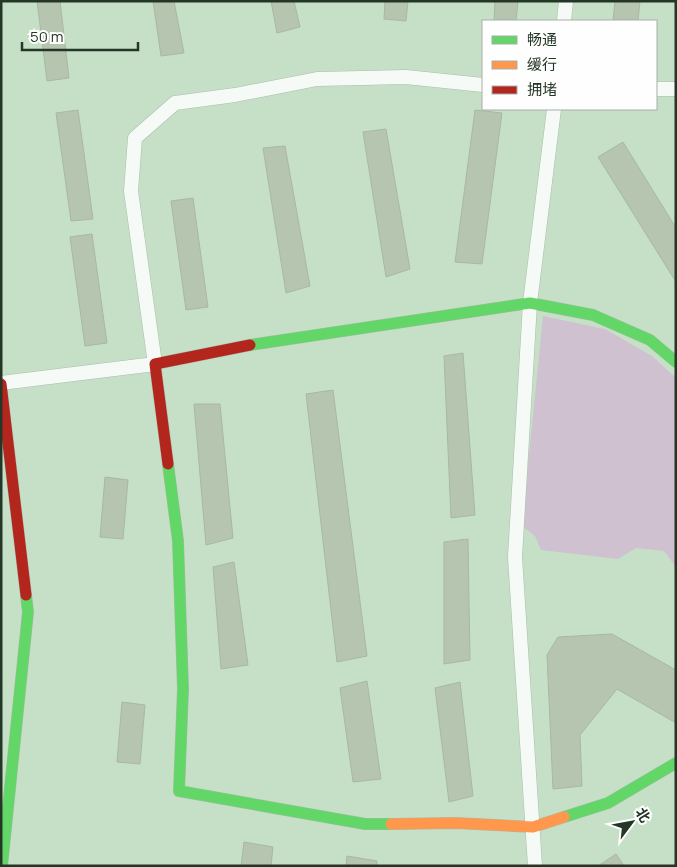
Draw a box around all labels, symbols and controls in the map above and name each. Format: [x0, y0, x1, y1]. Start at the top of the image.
scale bar [22, 20, 139, 52]
legend [482, 20, 657, 110]
text: 50 m [30, 26, 64, 47]
text: 畅通 [527, 29, 557, 50]
text: 缓行 [527, 54, 557, 75]
text: 拥堵 [527, 79, 557, 100]
north arrow [607, 797, 657, 847]
text: 北 [632, 804, 655, 826]

